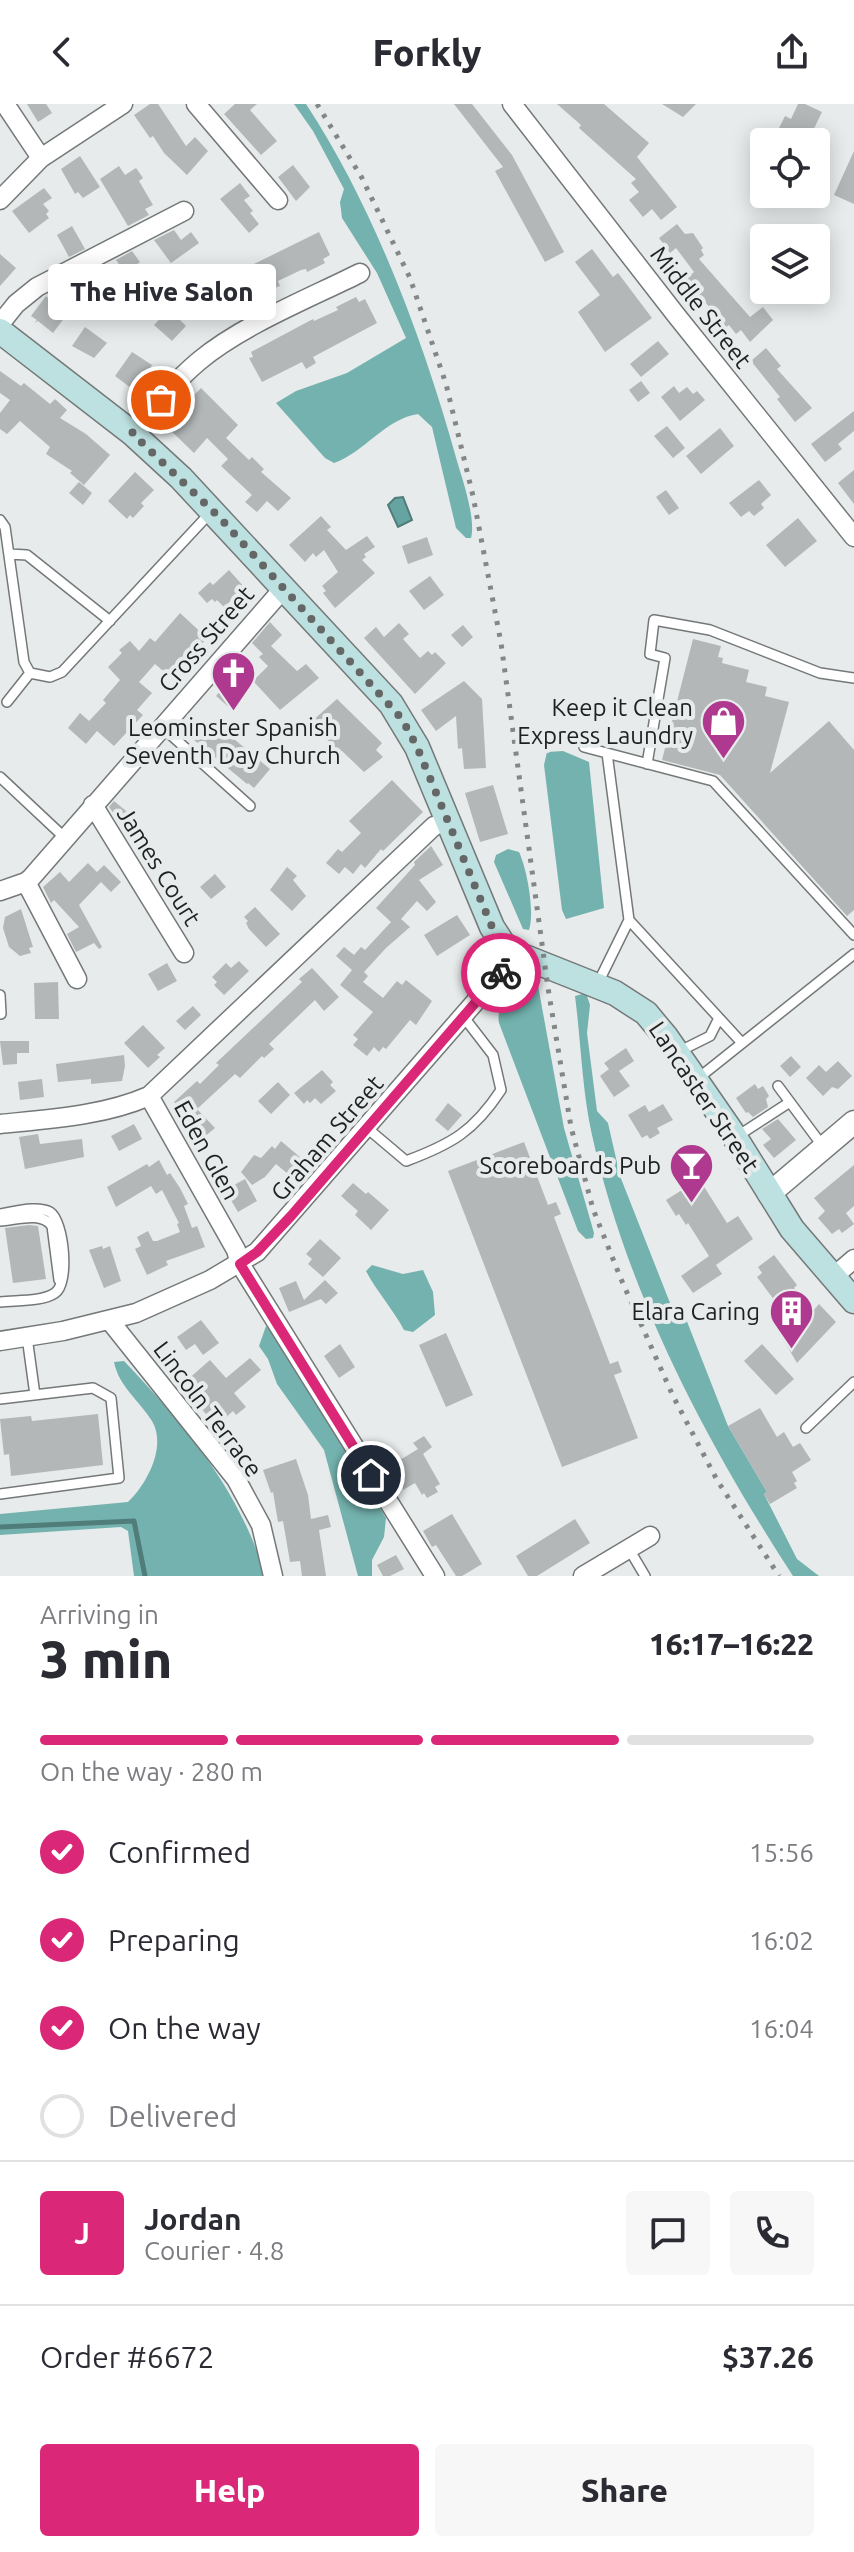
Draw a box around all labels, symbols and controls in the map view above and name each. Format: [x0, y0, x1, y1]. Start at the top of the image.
icon: back [40, 30, 84, 74]
icon: share [770, 30, 814, 74]
text: Forkly [373, 32, 481, 73]
map controls [750, 128, 830, 304]
button: locate [750, 128, 830, 208]
button: layers [750, 224, 830, 304]
street label: Middle Street [645, 241, 757, 374]
callout: The Hive Salon [47, 264, 275, 320]
text: The Hive Salon [70, 277, 254, 306]
pin [127, 366, 195, 434]
icon: bag [139, 378, 183, 422]
street label: Cross Street [153, 580, 260, 697]
church icon: Leominster Spanish Seventh Day Church [209, 649, 257, 712]
place label: Keep it Clean Express Laundry [517, 694, 693, 749]
shop icon: Keep it Clean Express Laundry [700, 697, 748, 760]
place label: Leominster Spanish Seventh Day Church [125, 714, 341, 769]
street label: James Court [112, 802, 207, 931]
courier [461, 933, 541, 1013]
icon: bike [479, 951, 523, 995]
street label: Lancaster Street [643, 1016, 765, 1178]
street label: Graham Street [265, 1070, 389, 1206]
street label: Eden Glen [169, 1096, 245, 1204]
bar icon: Scoreboards Pub [668, 1141, 716, 1204]
place label: Scoreboards Pub [479, 1152, 661, 1179]
building icon: Elara Caring [767, 1287, 815, 1350]
place label: Elara Caring [631, 1298, 760, 1325]
street label: Lincoln Terrace [148, 1336, 268, 1482]
pin [337, 1441, 405, 1509]
icon: home [349, 1453, 393, 1497]
text: Arriving in [40, 1600, 159, 1629]
text: 16:17–16:22 [649, 1627, 814, 1661]
text: 3 min [40, 1630, 172, 1688]
text: On the way · 280 m [40, 1757, 263, 1786]
icon: check [40, 1830, 84, 1874]
text: Confirmed [108, 1835, 251, 1869]
text: 15:56 [749, 1838, 814, 1867]
icon: check [40, 1918, 84, 1962]
text: Preparing [108, 1923, 240, 1957]
text: 16:02 [749, 1926, 814, 1955]
icon: check [40, 2006, 84, 2050]
text: On the way [108, 2011, 261, 2045]
text: 16:04 [749, 2014, 814, 2043]
text: Delivered [108, 2099, 237, 2133]
button: chat [626, 2191, 710, 2275]
button: phone [730, 2191, 814, 2275]
text: Jordan [144, 2202, 242, 2236]
text: J [74, 2216, 90, 2250]
text: Courier · 4.8 [144, 2236, 284, 2265]
text: Order #6672 [40, 2340, 214, 2374]
text: $37.26 [722, 2340, 814, 2374]
button: Help [40, 2444, 419, 2536]
button: Share [435, 2444, 814, 2536]

